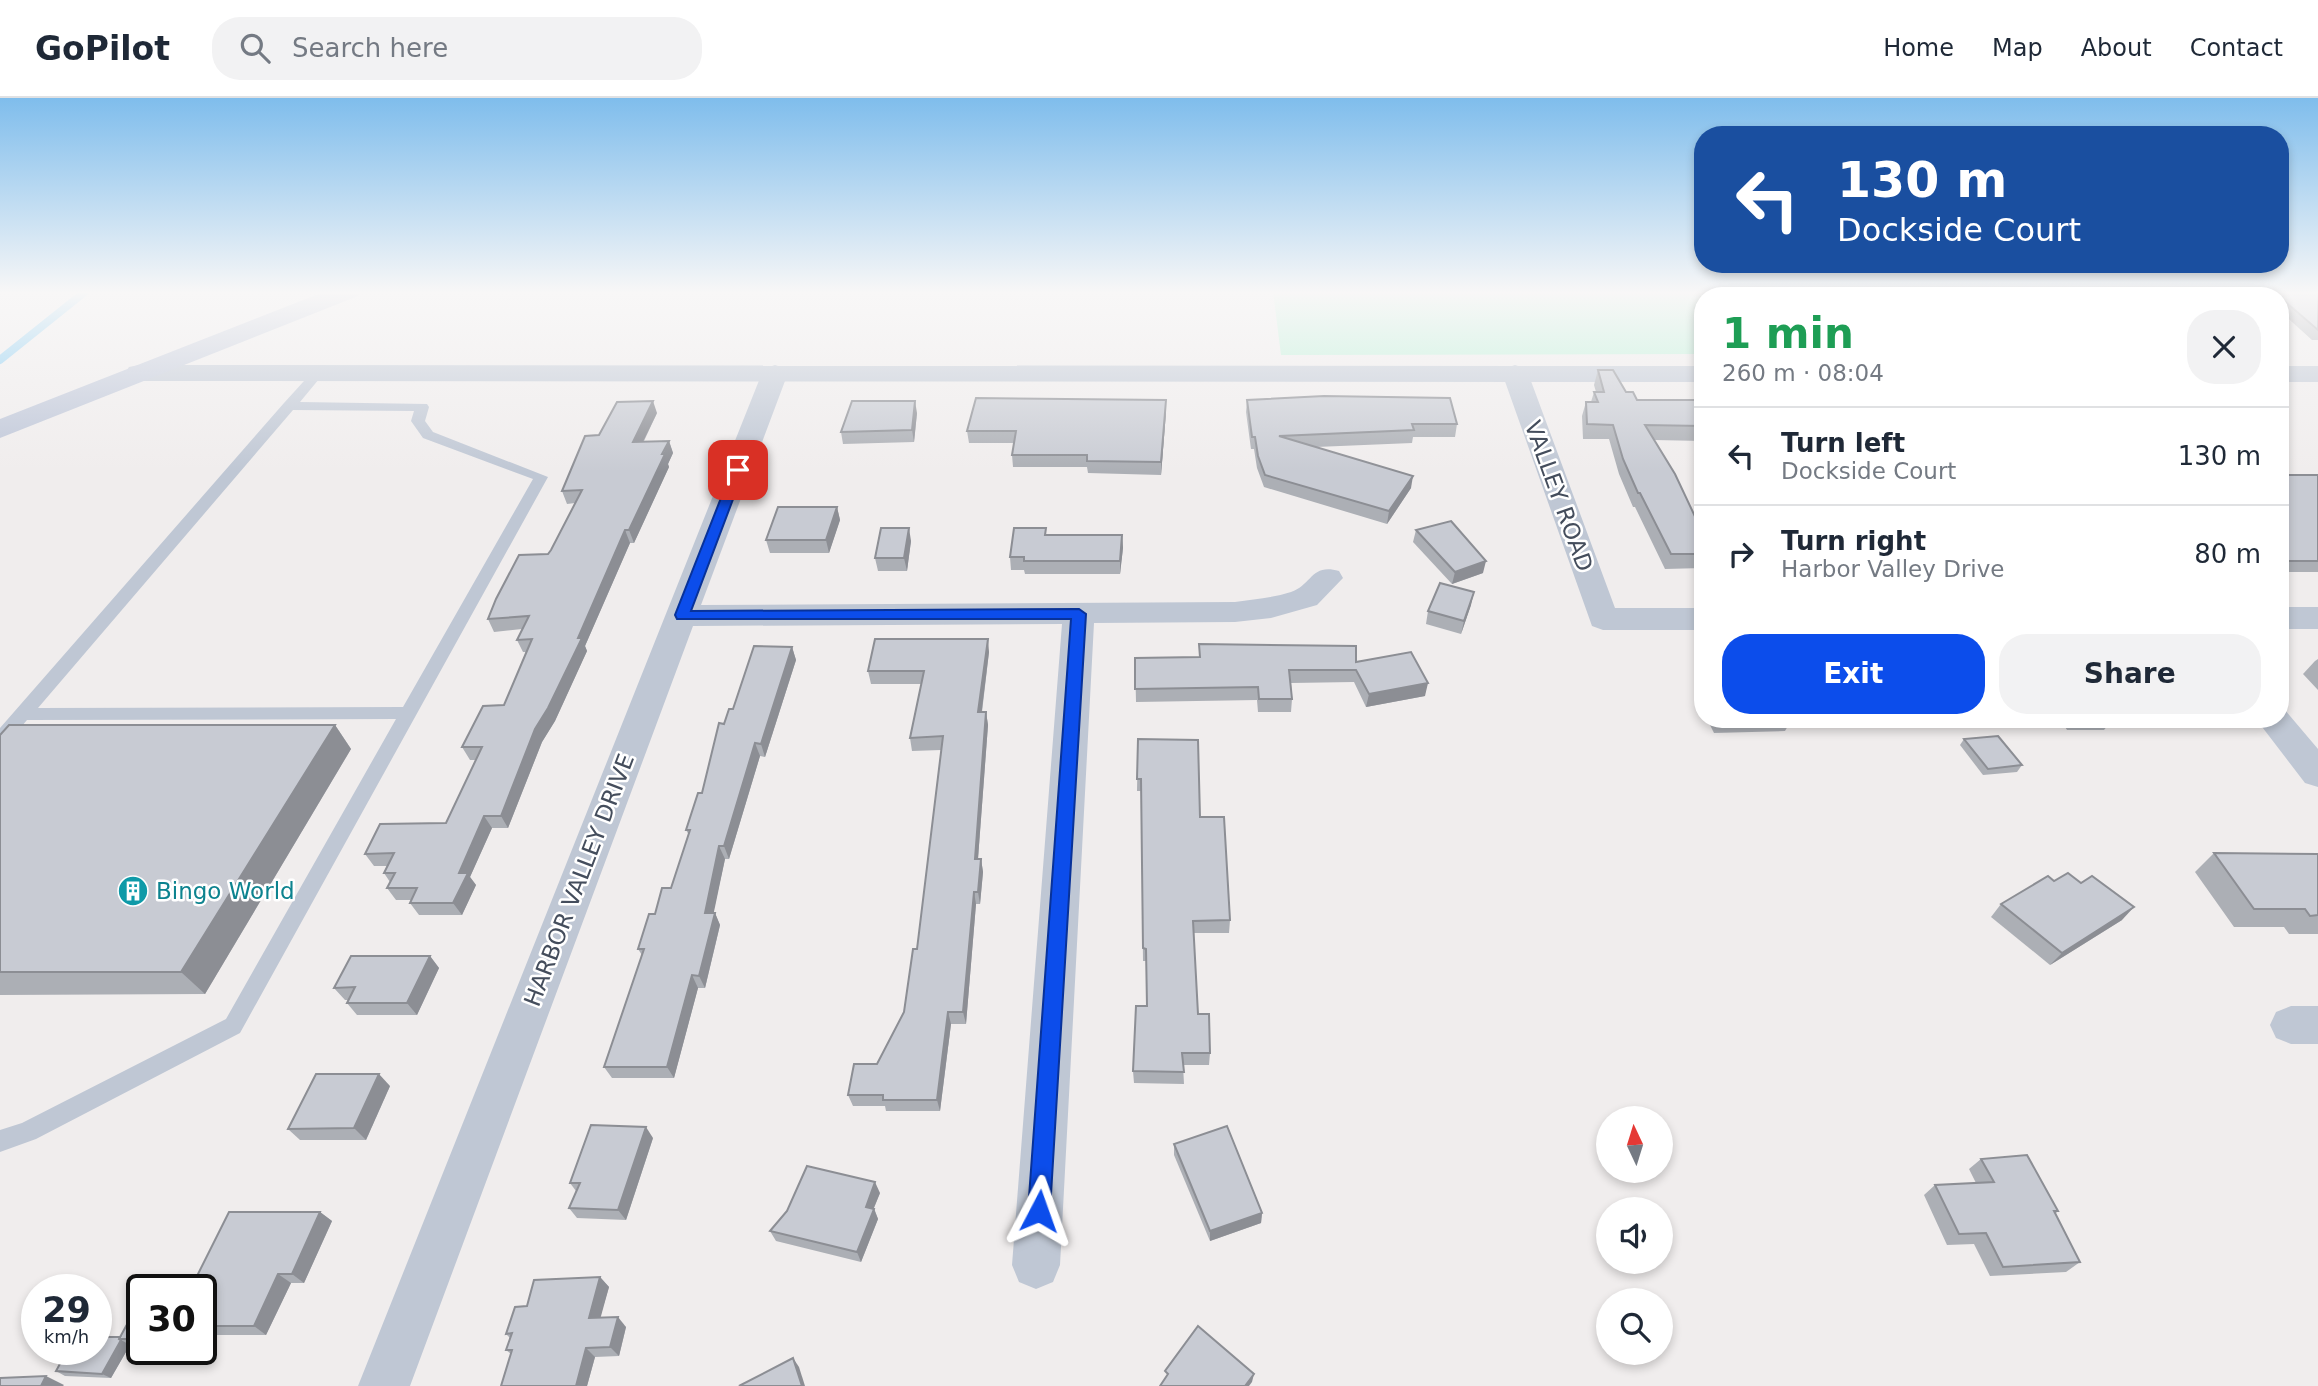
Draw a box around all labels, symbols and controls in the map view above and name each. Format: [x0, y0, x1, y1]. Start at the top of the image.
search box [212, 17, 702, 80]
text: GoPilot [35, 29, 170, 68]
icon: search [236, 29, 274, 67]
text: Search here [292, 33, 448, 63]
text: Home [1883, 34, 1954, 62]
text: Map [1992, 34, 2043, 62]
text: About [2081, 34, 2152, 62]
text: Contact [2190, 34, 2283, 62]
text: 130 m [1837, 152, 2007, 209]
icon: left [1722, 154, 1813, 245]
text: Dockside Court [1837, 211, 2081, 249]
text: 1 min [1722, 309, 1854, 358]
button: close [2187, 310, 2261, 384]
text: 260 m · 08:04 [1722, 360, 1884, 386]
street label: VALLEY ROAD [1520, 417, 1598, 575]
text: Turn left [1781, 428, 1905, 458]
icon: left [1722, 437, 1760, 475]
pin [708, 440, 768, 500]
text: 130 m [2178, 441, 2261, 471]
icon: arrive [719, 451, 757, 489]
text: Dockside Court [1781, 458, 1956, 484]
text: Turn right [1781, 526, 1926, 556]
icon: right [1722, 535, 1760, 573]
text: 80 m [2194, 539, 2261, 569]
text: Harbor Valley Drive [1781, 556, 2005, 582]
button: Exit [1722, 634, 1985, 714]
button: Share [1999, 634, 2261, 714]
street label: HARBOR VALLEY DRIVE [519, 750, 639, 1010]
building icon: Bingo World [116, 874, 150, 908]
place label: Bingo World [156, 878, 295, 904]
north arrow [1596, 1106, 1673, 1183]
map controls [1596, 1106, 1673, 1365]
position arrow [1002, 1174, 1076, 1248]
button: sound [1596, 1197, 1673, 1274]
speed limit sign: 30 [126, 1274, 217, 1365]
button: search [1596, 1288, 1673, 1365]
text: 29 [42, 1290, 91, 1330]
text: km/h [44, 1326, 89, 1347]

